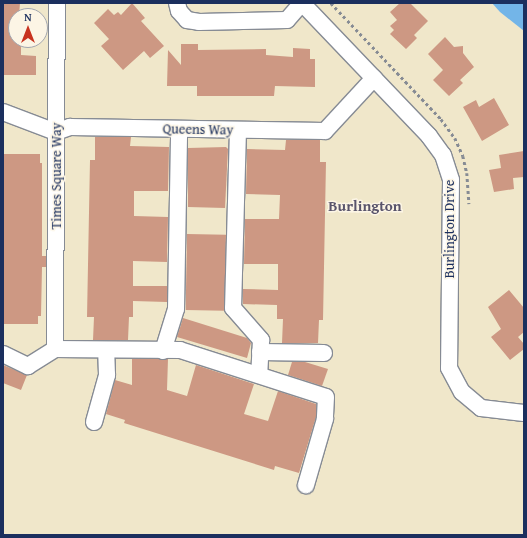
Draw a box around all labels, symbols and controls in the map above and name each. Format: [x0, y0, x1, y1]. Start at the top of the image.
north arrow [8, 8, 48, 48]
text: N [24, 9, 32, 25]
street label: Queens Way [163, 120, 233, 138]
street label: Times Square Way [48, 123, 64, 229]
street label: Burlington Drive [441, 180, 457, 278]
district label: Burlington [328, 197, 402, 215]

